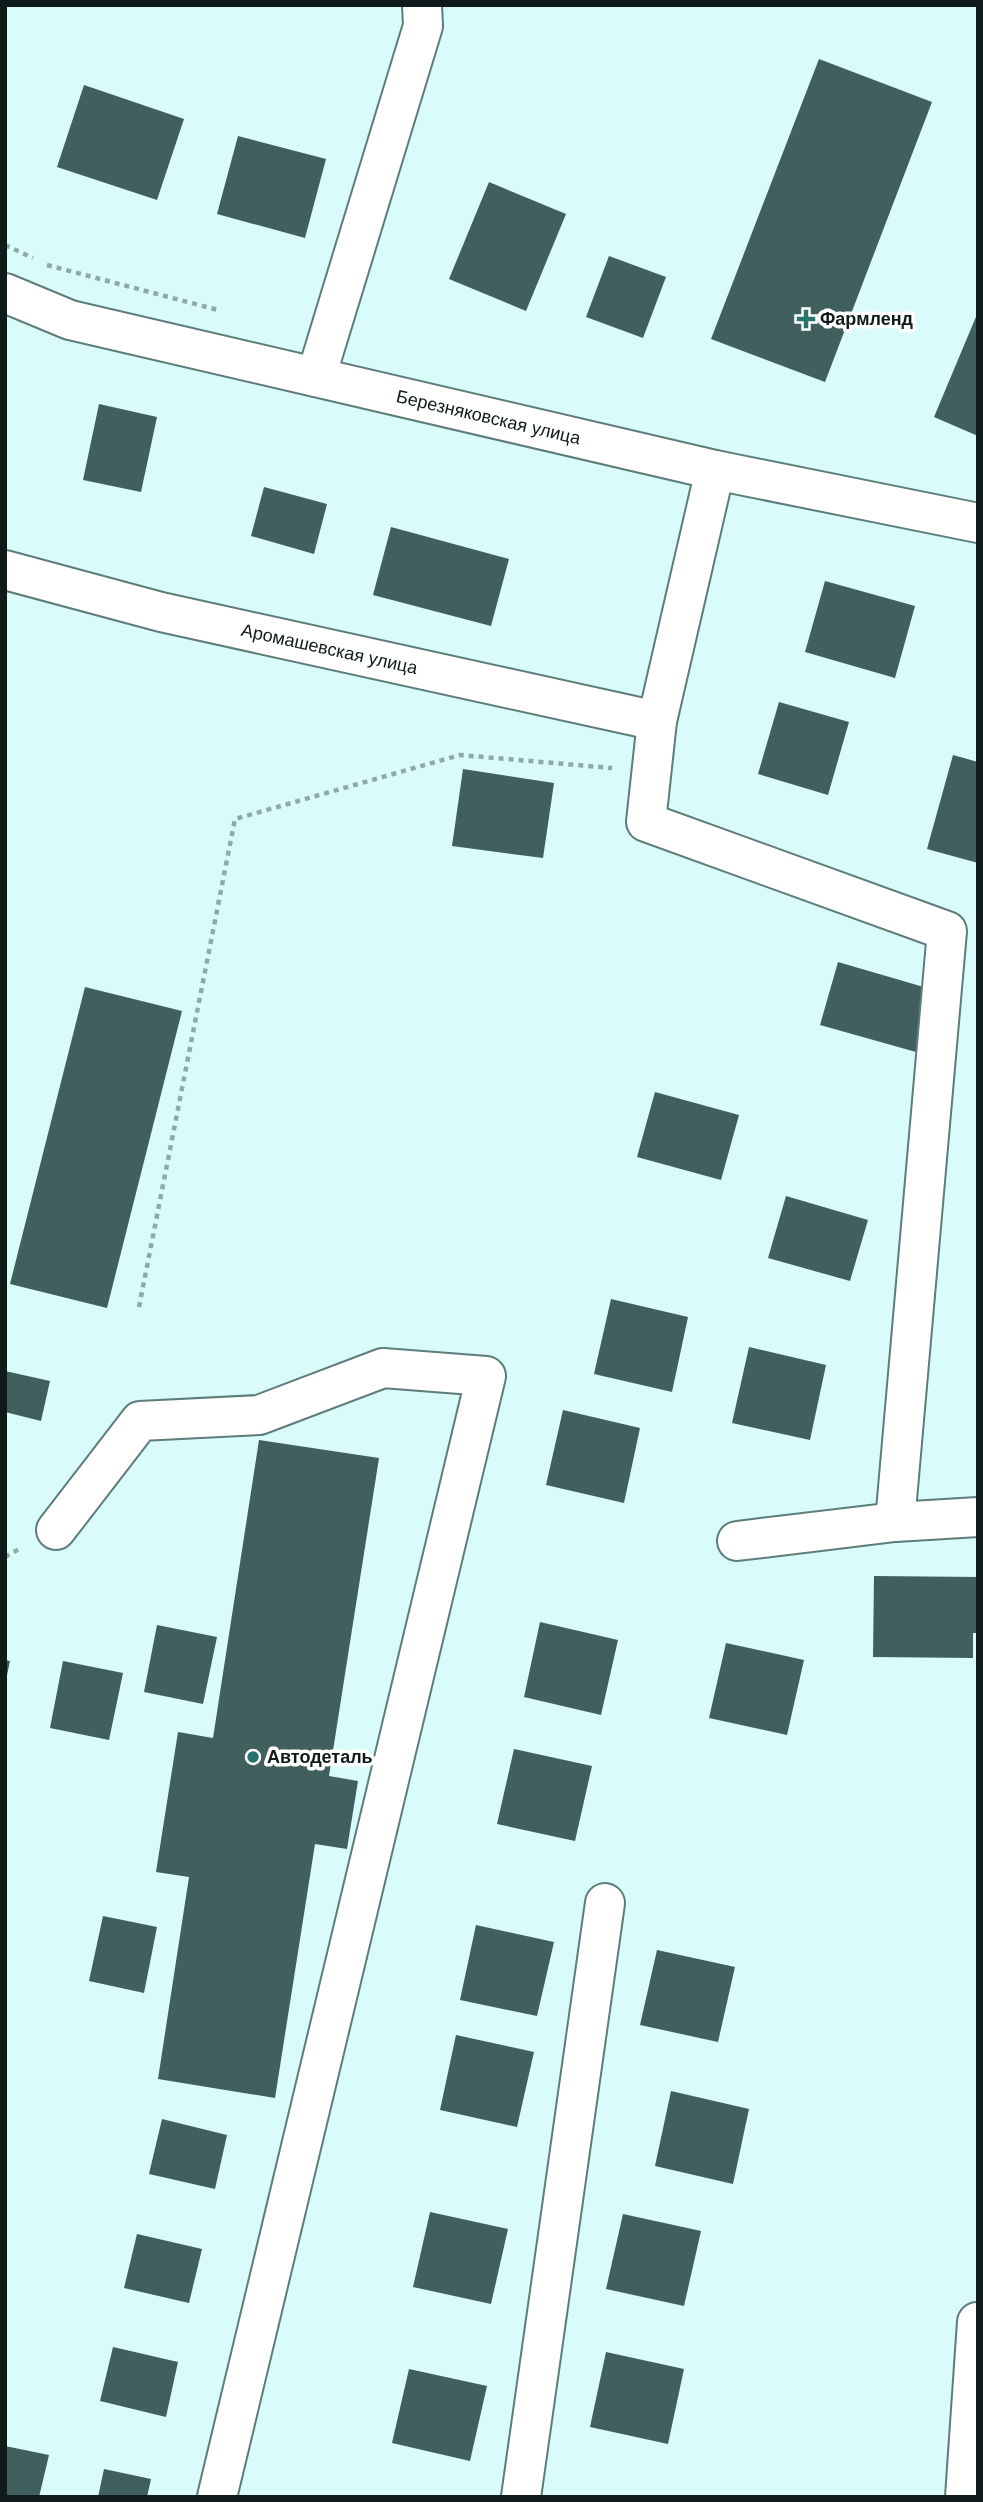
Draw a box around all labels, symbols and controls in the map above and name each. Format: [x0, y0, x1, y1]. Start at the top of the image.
place label: Фармленд [820, 309, 914, 329]
marker: Фармленд [798, 311, 814, 327]
street label: Березняковская улица [394, 386, 583, 449]
street label: Аромашевская улица [239, 620, 420, 678]
place label: Автодеталь [267, 1747, 373, 1767]
marker: Автодеталь [245, 1749, 261, 1765]

